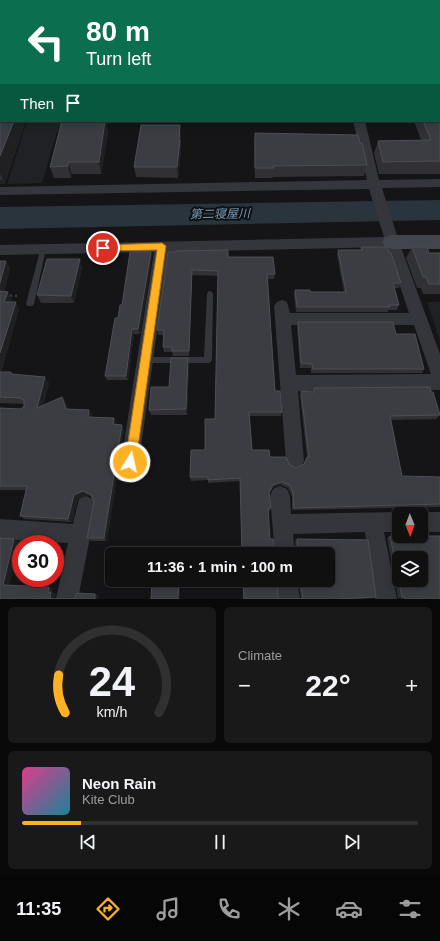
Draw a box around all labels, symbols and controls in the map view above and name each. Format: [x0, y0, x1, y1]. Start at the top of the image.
icon: left [20, 16, 72, 68]
text: 80 m [86, 16, 150, 47]
text: Turn left [86, 49, 151, 69]
icon: arrive [62, 92, 84, 114]
text: Then [20, 95, 54, 112]
water label: 第二寝屋川 [190, 206, 252, 222]
pin [86, 231, 120, 265]
icon: arrive [92, 237, 114, 259]
position arrow [109, 441, 151, 483]
north arrow [392, 507, 428, 543]
map controls [392, 507, 428, 587]
speed limit sign: 30 [12, 535, 64, 587]
button: layers [392, 551, 428, 587]
text: 11:36 · 1 min · 100 m [147, 558, 293, 575]
text: Climate [238, 648, 282, 663]
text: 24 [89, 658, 135, 705]
text: 22° [305, 669, 351, 702]
text: − [238, 673, 251, 698]
text: + [405, 673, 418, 698]
text: km/h [97, 704, 128, 720]
text: Neon Rain [82, 775, 156, 792]
text: Kite Club [82, 792, 135, 807]
icon: previous [77, 831, 99, 853]
icon: pause [209, 831, 231, 853]
icon: next [341, 831, 363, 853]
icon: directions [94, 895, 122, 923]
icon: music [154, 895, 182, 923]
icon: phone [215, 895, 243, 923]
icon: climate [275, 895, 303, 923]
icon: car [335, 895, 363, 923]
icon: filters [396, 895, 424, 923]
text: 11:35 [16, 899, 61, 919]

